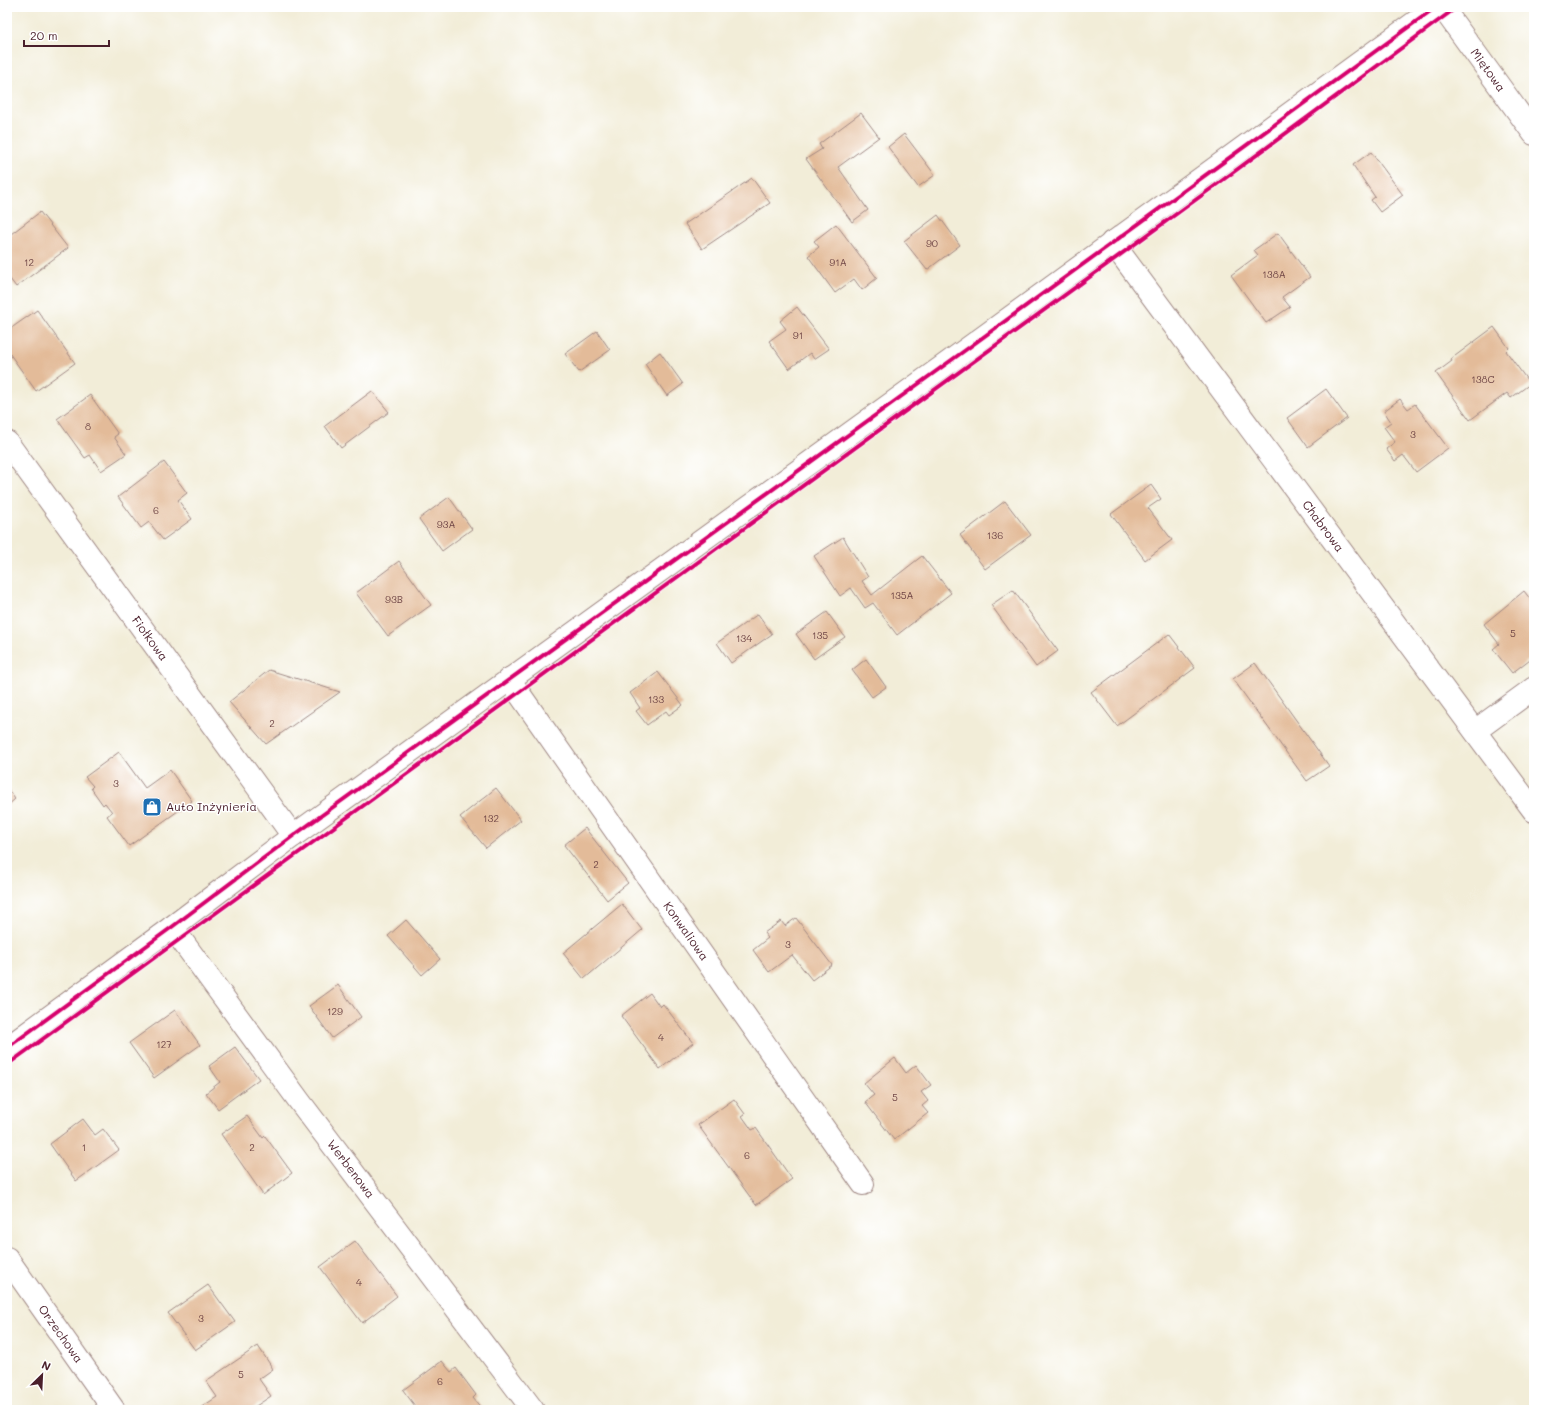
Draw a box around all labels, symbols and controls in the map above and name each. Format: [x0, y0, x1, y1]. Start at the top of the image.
scale bar [24, 22, 109, 48]
text: 20 m [30, 27, 58, 43]
street label: Miętowa [1467, 45, 1510, 94]
house number: 90 [926, 236, 938, 250]
house number: 12 [24, 255, 34, 269]
house number: 91A [829, 255, 847, 269]
house number: 138A [1262, 267, 1286, 281]
house number: 91 [793, 328, 803, 342]
house number: 138C [1471, 372, 1495, 386]
house number: 8 [85, 419, 91, 433]
house number: 3 [1410, 427, 1416, 441]
street label: Chabrowa [1299, 497, 1348, 555]
house number: 6 [153, 503, 159, 517]
house number: 93A [437, 517, 455, 531]
house number: 136 [987, 528, 1003, 542]
house number: 135A [890, 588, 914, 602]
house number: 93B [385, 592, 403, 606]
street label: Fiołkowa [129, 613, 172, 664]
house number: 5 [1510, 626, 1516, 640]
house number: 135 [812, 628, 828, 642]
house number: 134 [736, 631, 752, 645]
house number: 133 [648, 692, 664, 706]
house number: 2 [269, 716, 275, 730]
house number: 3 [113, 776, 119, 790]
shop icon: Auto Inżynieria [141, 796, 163, 818]
place label: Auto Inżynieria [166, 798, 257, 814]
house number: 132 [483, 811, 499, 825]
house number: 2 [593, 857, 599, 871]
street label: Konwaliowa [660, 898, 713, 963]
house number: 3 [785, 937, 791, 951]
house number: 129 [327, 1004, 343, 1018]
house number: 4 [658, 1030, 664, 1044]
house number: 127 [156, 1037, 172, 1051]
house number: 5 [892, 1090, 898, 1104]
street label: Werbenowa [324, 1136, 379, 1201]
house number: 1 [82, 1140, 86, 1154]
house number: 2 [249, 1140, 255, 1154]
house number: 6 [744, 1148, 750, 1162]
house number: 4 [356, 1275, 362, 1289]
street label: Orzechowa [35, 1301, 87, 1366]
house number: 3 [198, 1311, 204, 1325]
north arrow [22, 1355, 62, 1395]
text: N [39, 1357, 53, 1374]
house number: 5 [238, 1367, 244, 1381]
house number: 6 [437, 1374, 443, 1388]

